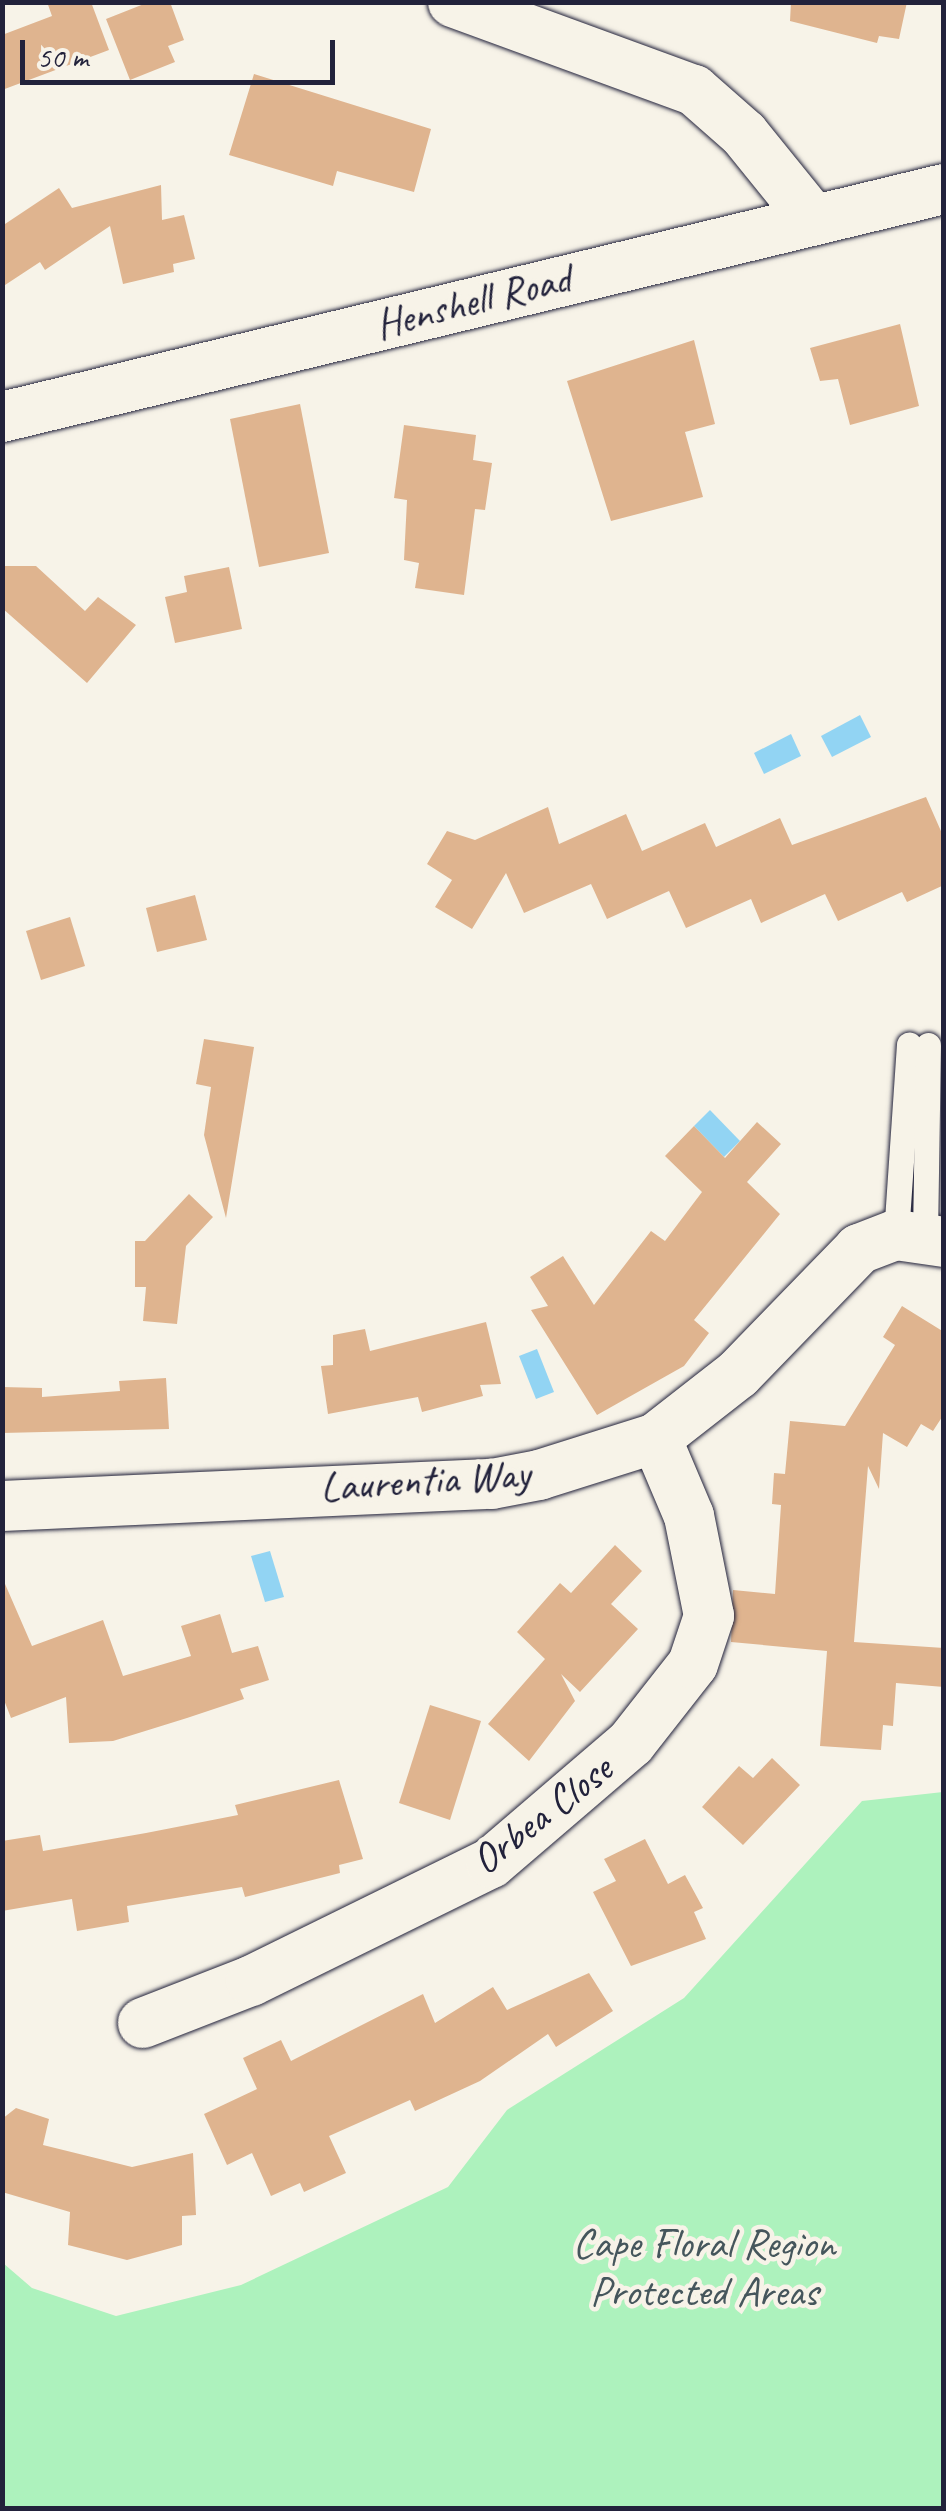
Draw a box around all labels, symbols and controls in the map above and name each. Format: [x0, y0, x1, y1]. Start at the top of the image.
scale bar [25, 20, 340, 82]
text: 50 m [37, 38, 88, 76]
street label: Henshell Road [371, 254, 575, 350]
street label: Laurentia Way [318, 1449, 532, 1513]
street label: Orbea Close [462, 1744, 622, 1886]
park label: Cape Floral Region Protected Areas [573, 2219, 835, 2318]

